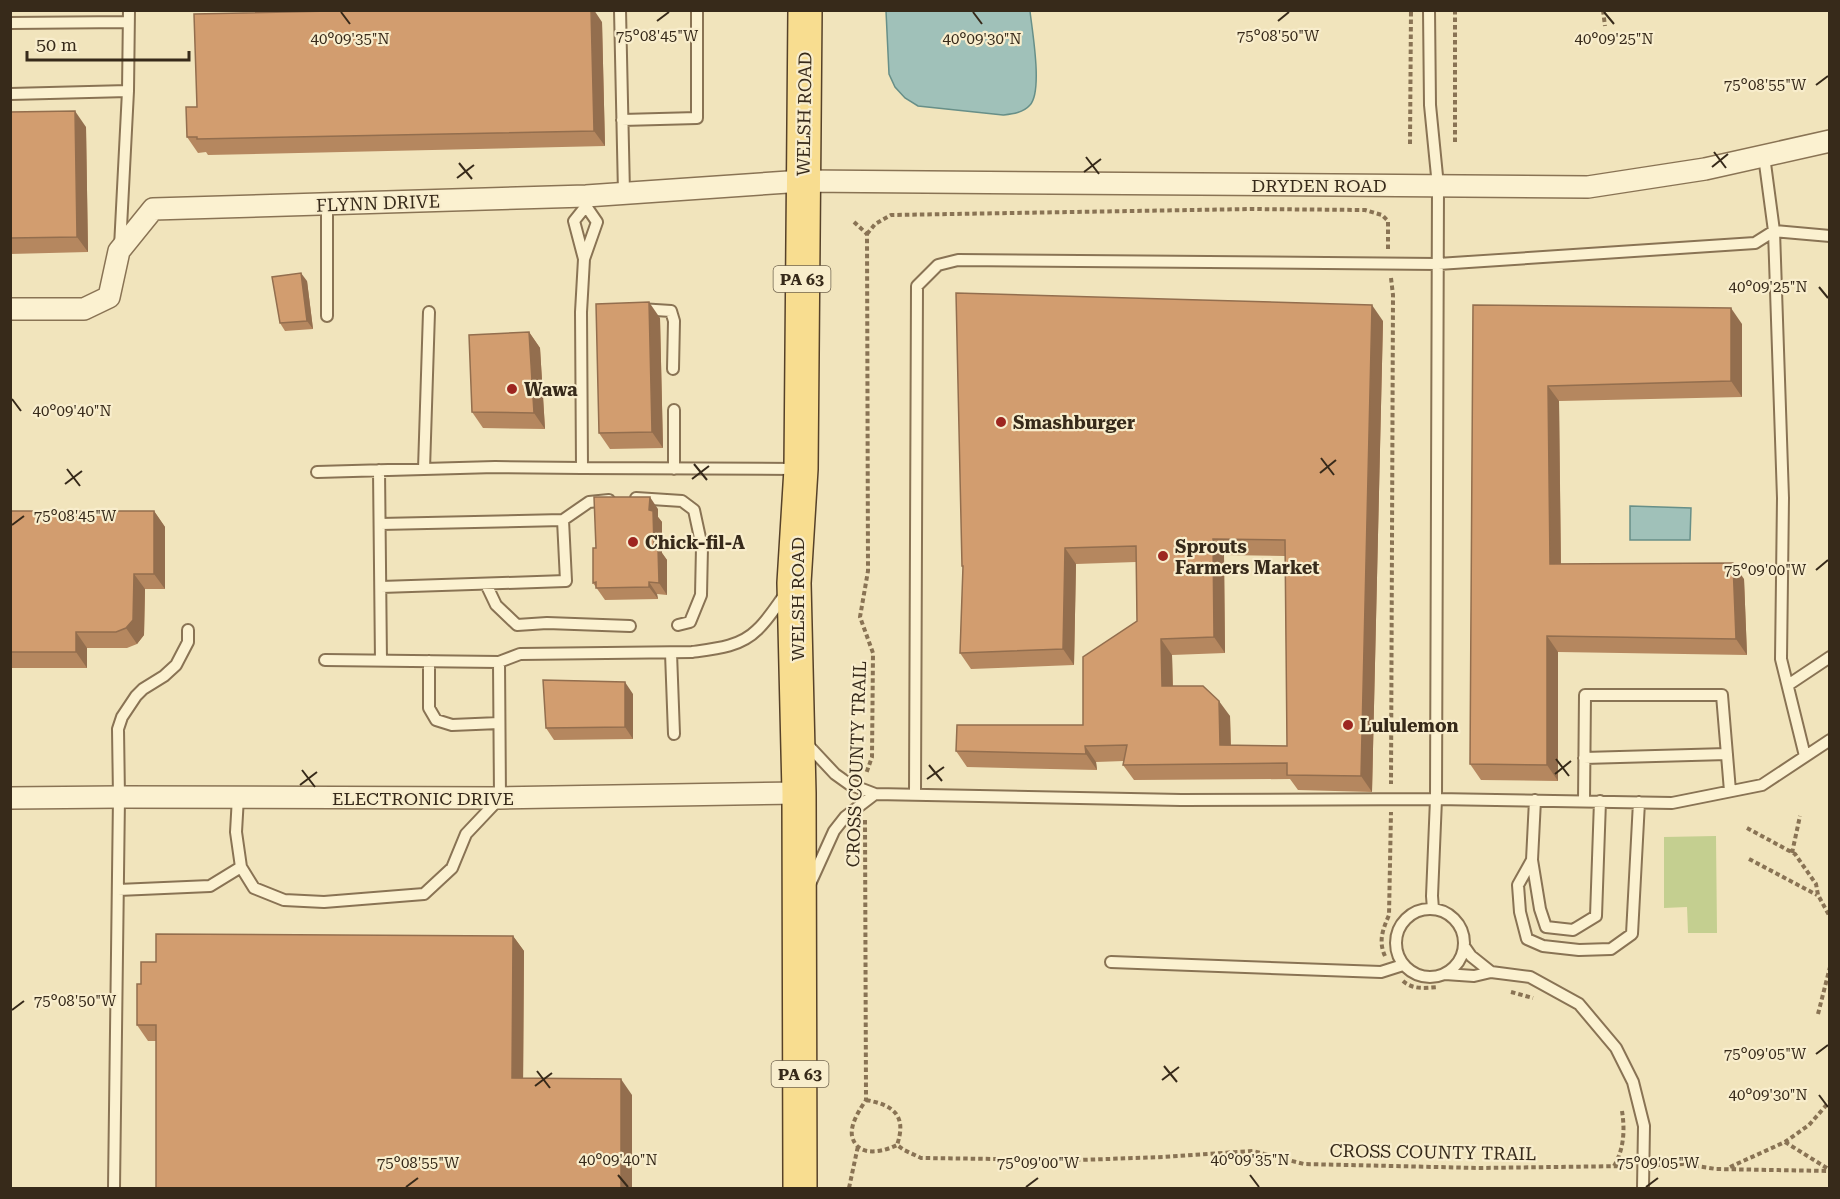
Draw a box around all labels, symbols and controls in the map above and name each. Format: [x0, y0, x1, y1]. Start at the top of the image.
scale bar [27, 24, 189, 62]
text: 75°08'45"W [616, 27, 699, 45]
text: 75°08'50"W [1237, 27, 1320, 45]
text: 40°09'35"N [310, 30, 390, 48]
text: 40°09'30"N [942, 30, 1022, 48]
text: 40°09'25"N [1574, 30, 1654, 48]
text: 50 m [36, 34, 77, 55]
street label: WELSH ROAD [792, 51, 816, 176]
text: 75°08'55"W [1724, 76, 1807, 94]
street label: DRYDEN ROAD [1251, 175, 1387, 196]
street label: FLYNN DRIVE [316, 190, 440, 216]
road number: PA 63 [774, 266, 830, 292]
text: 40°09'25"N [1728, 278, 1808, 296]
place label: Wawa [524, 379, 578, 400]
marker: Wawa [505, 382, 519, 396]
text: 40°09'40"N [32, 402, 112, 420]
place label: Smashburger [1013, 412, 1135, 433]
marker: Smashburger [994, 415, 1008, 429]
text: 75°08'45"W [34, 507, 117, 525]
place label: Chick-fil-A [645, 532, 745, 553]
marker: Chick-fil-A [626, 535, 640, 549]
place label: Sprouts Farmers Market [1175, 536, 1320, 578]
street label: WELSH ROAD [787, 537, 808, 661]
marker: Sprouts Farmers Market [1156, 549, 1170, 563]
text: 75°09'00"W [1724, 561, 1807, 579]
street label: CROSS COUNTY TRAIL [842, 660, 870, 868]
place label: Lululemon [1360, 715, 1459, 736]
marker: Lululemon [1341, 718, 1355, 732]
street label: ELECTRONIC DRIVE [332, 788, 514, 809]
text: 75°08'50"W [34, 992, 117, 1010]
text: 75°09'05"W [1724, 1045, 1807, 1063]
road number: PA 63 [772, 1061, 828, 1087]
text: 40°09'30"N [1728, 1086, 1808, 1104]
street label: CROSS COUNTY TRAIL [1330, 1140, 1536, 1164]
text: 40°09'40"N [578, 1151, 658, 1169]
text: 40°09'35"N [1210, 1151, 1290, 1169]
text: 75°08'55"W [377, 1154, 460, 1172]
text: 75°09'00"W [997, 1154, 1080, 1172]
text: 75°09'05"W [1617, 1154, 1700, 1172]

